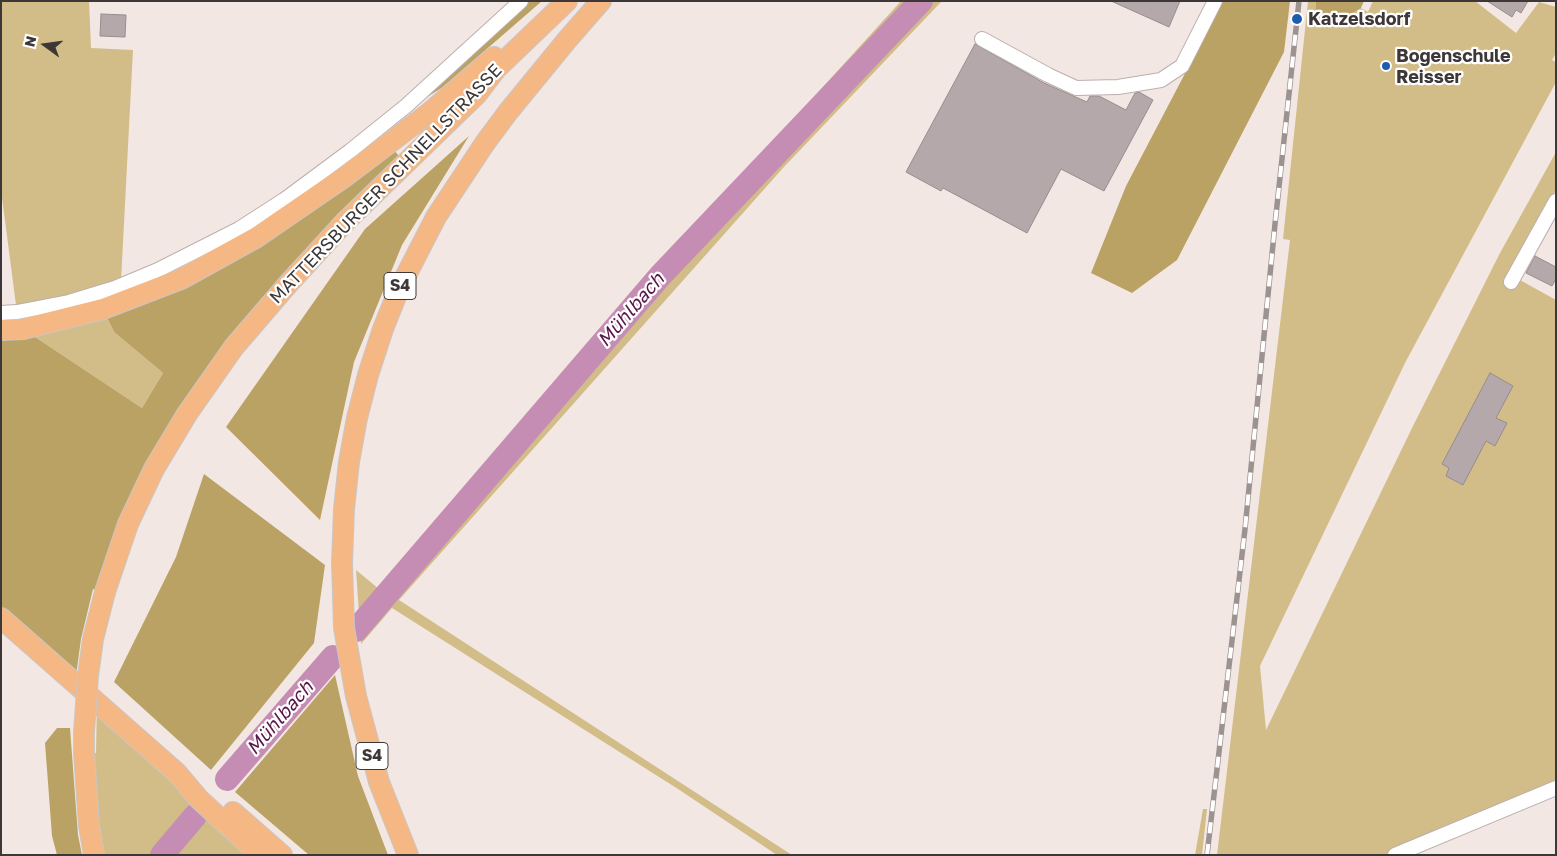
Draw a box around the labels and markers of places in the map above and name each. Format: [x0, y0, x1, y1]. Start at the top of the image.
place label: Katzelsdorf [1308, 8, 1410, 30]
marker: Katzelsdorf [1290, 12, 1304, 26]
place label: Bogenschule Reisser [1396, 45, 1511, 88]
marker: Bogenschule Reisser [1380, 60, 1392, 72]

